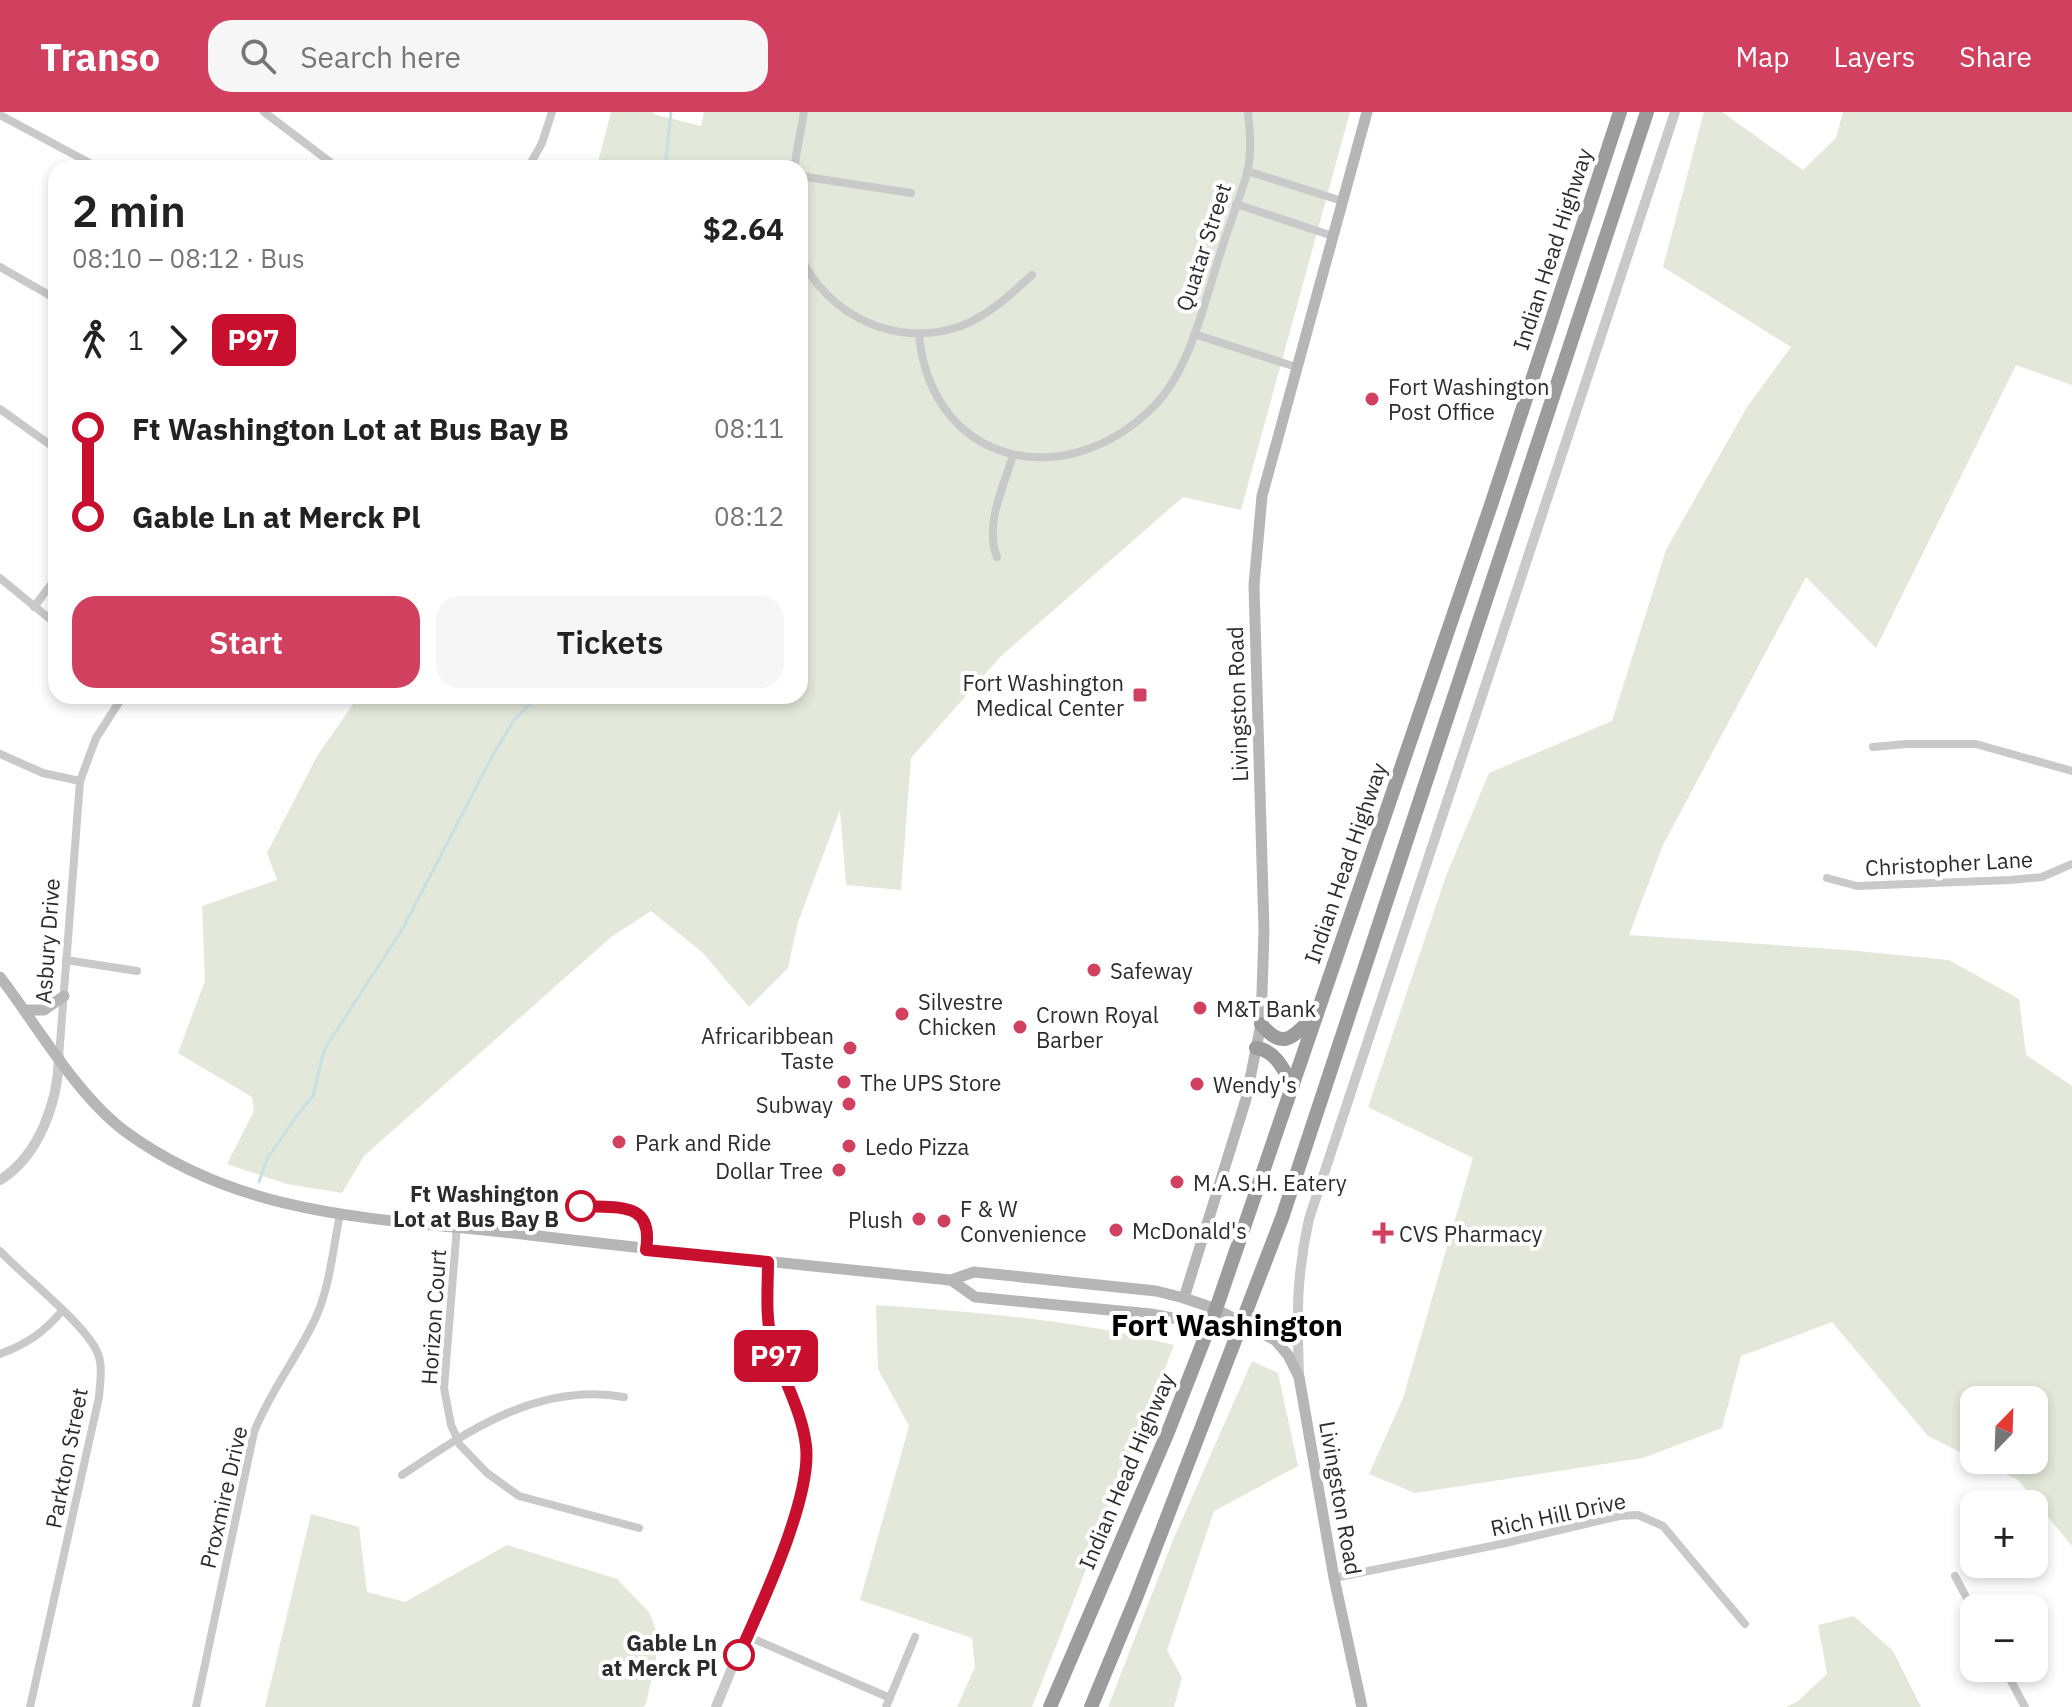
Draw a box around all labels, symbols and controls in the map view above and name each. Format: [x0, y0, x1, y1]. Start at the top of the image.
search box [208, 20, 768, 92]
text: Transo [40, 32, 160, 81]
icon: search [236, 34, 280, 78]
text: Search here [300, 37, 461, 76]
text: Map [1735, 38, 1789, 75]
text: Layers [1833, 38, 1915, 75]
text: Share [1959, 38, 2032, 75]
street label: Indian Head Highway [1506, 144, 1598, 354]
street label: Quatar Street [1169, 179, 1237, 315]
text: 2 min [72, 182, 186, 239]
text: $2.64 [703, 209, 784, 248]
text: 08:10 – 08:12 · Bus [72, 241, 305, 275]
icon: walk [72, 318, 116, 362]
icon: forward [156, 318, 200, 362]
text: P97 [228, 321, 280, 358]
text: 1 [128, 323, 144, 357]
place label: Fort Washington Post Office [1388, 372, 1550, 426]
marker: Fort Washington Post Office [1363, 390, 1381, 408]
text: Ft Washington Lot at Bus Bay B [132, 409, 569, 448]
text: 08:11 [714, 411, 784, 445]
text: Gable Ln at Merck Pl [132, 497, 420, 536]
text: 08:12 [714, 499, 784, 533]
button: Start [72, 596, 420, 688]
button: Tickets [436, 596, 784, 688]
street label: Livingston Road [1220, 626, 1254, 782]
place label: Fort Washington Medical Center [962, 668, 1124, 722]
marker: Fort Washington Medical Center [1131, 686, 1149, 704]
street label: Indian Head Highway [1297, 759, 1393, 967]
street label: Christopher Lane [1864, 844, 2034, 882]
street label: Asbury Drive [28, 877, 66, 1005]
place label: Safeway [1110, 956, 1193, 985]
marker: Safeway [1085, 961, 1103, 979]
place label: Silvestre Chicken [918, 987, 1003, 1041]
place label: M&T Bank [1216, 994, 1316, 1023]
marker: M&T Bank [1191, 999, 1209, 1017]
place label: Crown Royal Barber [1036, 1000, 1159, 1054]
marker: Silvestre Chicken [893, 1005, 911, 1023]
marker: Crown Royal Barber [1011, 1018, 1029, 1036]
place label: Africaribbean Taste [701, 1021, 834, 1075]
marker: Africaribbean Taste [841, 1039, 859, 1057]
place label: The UPS Store [860, 1068, 1001, 1097]
place label: Wendy's [1213, 1070, 1297, 1099]
marker: The UPS Store [835, 1073, 853, 1091]
marker: Wendy's [1188, 1075, 1206, 1093]
place label: Subway [756, 1090, 833, 1119]
marker: Subway [840, 1095, 858, 1113]
place label: Park and Ride [635, 1128, 771, 1157]
place label: Ledo Pizza [865, 1132, 969, 1161]
marker: Park and Ride [610, 1133, 628, 1151]
marker: Ledo Pizza [840, 1137, 858, 1155]
place label: Dollar Tree [715, 1156, 823, 1185]
marker: Dollar Tree [830, 1161, 848, 1179]
place label: M.A.S.H. Eatery [1193, 1168, 1347, 1197]
marker: M.A.S.H. Eatery [1168, 1173, 1186, 1191]
place label: Ft Washington Lot at Bus Bay B [393, 1179, 559, 1233]
marker: Ft Washington Lot at Bus Bay B [566, 1191, 596, 1221]
place label: F & W Convenience [960, 1194, 1087, 1248]
place label: Plush [848, 1205, 903, 1234]
marker: Plush [910, 1210, 928, 1228]
marker: F & W Convenience [935, 1212, 953, 1230]
place label: McDonald's [1132, 1216, 1247, 1245]
place label: CVS Pharmacy [1399, 1219, 1542, 1248]
marker: McDonald's [1107, 1221, 1125, 1239]
marker: CVS Pharmacy [1374, 1224, 1392, 1242]
street label: Horizon Court [414, 1248, 452, 1386]
district label: Fort Washington [1111, 1305, 1343, 1344]
line badge: P97 [730, 1330, 822, 1382]
text: P97 [750, 1337, 802, 1374]
street label: Indian Head Highway [1071, 1368, 1181, 1574]
street label: Parkton Street [38, 1385, 94, 1531]
north arrow [1960, 1386, 2048, 1474]
map controls [1960, 1386, 2048, 1682]
street label: Livingston Road [1313, 1419, 1369, 1577]
street label: Proxmire Drive [193, 1423, 253, 1571]
street label: Rich Hill Drive [1488, 1486, 1628, 1542]
button: + [1960, 1490, 2048, 1578]
button: − [1960, 1594, 2048, 1682]
place label: Gable Ln at Merck Pl [601, 1628, 717, 1682]
marker: Gable Ln at Merck Pl [724, 1640, 754, 1670]

